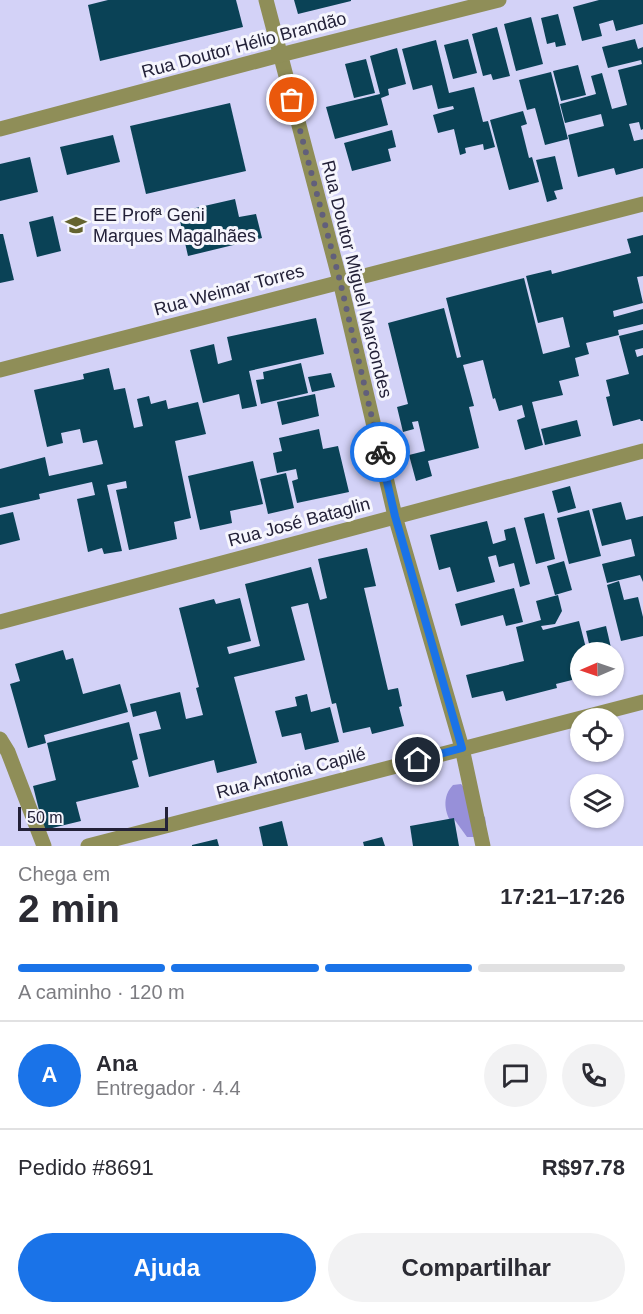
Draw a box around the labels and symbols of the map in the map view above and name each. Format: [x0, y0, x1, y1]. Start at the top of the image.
street label: Rua Doutor Hélio Brandão [139, 8, 349, 82]
pin [266, 74, 317, 125]
street label: Rua Doutor Miguel Marcondes [318, 158, 396, 400]
place label: EE Profª Geni Marques Magalhães [93, 205, 256, 246]
school or university icon: EE Profª Geni Marques Magalhães [64, 213, 88, 237]
street label: Rua Weimar Torres [152, 260, 306, 320]
courier [350, 422, 410, 482]
street label: Rua José Bataglin [226, 493, 372, 551]
north arrow [570, 642, 624, 696]
pin [392, 734, 443, 785]
street label: Rua Antonia Capilé [214, 743, 368, 803]
scale bar [18, 804, 168, 832]

